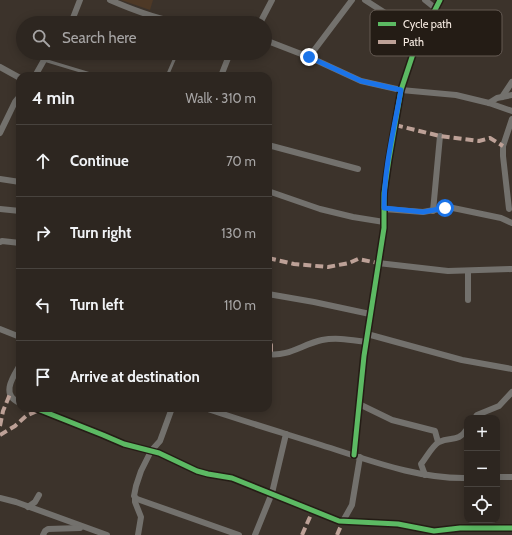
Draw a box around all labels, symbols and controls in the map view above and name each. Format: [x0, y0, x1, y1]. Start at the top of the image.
legend [370, 10, 502, 56]
search box [16, 16, 272, 60]
text: Cycle path [403, 17, 452, 31]
icon: search [30, 27, 52, 49]
text: Search here [62, 29, 137, 47]
text: Path [403, 35, 424, 49]
route end [300, 48, 318, 66]
text: 4 min [32, 88, 75, 108]
text: Walk · 310 m [185, 90, 256, 106]
icon: ahead [32, 150, 54, 172]
text: Continue [70, 152, 129, 170]
text: 70 m [226, 153, 256, 169]
route start [436, 199, 454, 217]
icon: right [32, 222, 54, 244]
text: Turn right [70, 224, 131, 242]
text: 130 m [221, 225, 256, 241]
icon: left [32, 294, 54, 316]
text: Turn left [70, 296, 124, 314]
text: 110 m [224, 297, 256, 313]
icon: arrive [32, 366, 54, 388]
text: Arrive at destination [70, 368, 200, 386]
map controls [464, 415, 500, 523]
button: + [464, 415, 500, 451]
button: − [464, 451, 500, 487]
button: locate [464, 487, 500, 523]

